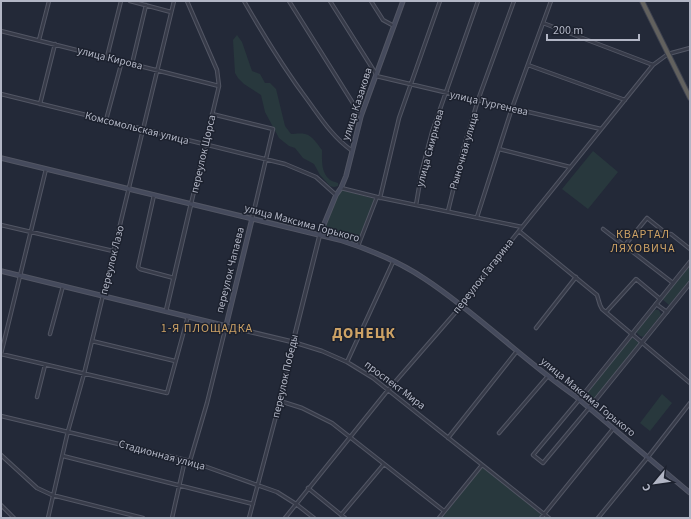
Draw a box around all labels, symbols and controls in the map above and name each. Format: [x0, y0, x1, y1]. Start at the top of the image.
scale bar [547, 16, 639, 42]
text: 200 m [553, 22, 583, 39]
street label: улица Кирова [76, 43, 144, 73]
street label: улица Казакова [338, 66, 376, 142]
street label: улица Тургенева [448, 87, 530, 119]
street label: улица Смирнова [412, 107, 448, 189]
street label: Комсомольская улица [83, 108, 191, 148]
street label: Рыночная улица [446, 111, 482, 191]
street label: переулок Щорса [187, 113, 219, 195]
street label: улица Максима Горького [243, 200, 361, 246]
street label: переулок Лазо [96, 224, 128, 296]
street label: переулок Чапаева [212, 225, 248, 315]
district label: КВАРТАЛ ЛЯХОВИЧА [610, 226, 676, 257]
street label: переулок Гагарина [449, 235, 517, 317]
district label: 1-Я ПЛОЩАДКА [161, 320, 253, 337]
district label: ДОНЕЦК [332, 323, 396, 344]
street label: переулок Победы [268, 333, 302, 419]
street label: улица Максима Горького [537, 354, 639, 440]
street label: проспект Мира [361, 357, 429, 413]
street label: Стадионная улица [117, 436, 207, 474]
north arrow [635, 463, 675, 503]
text: С [638, 481, 655, 494]

